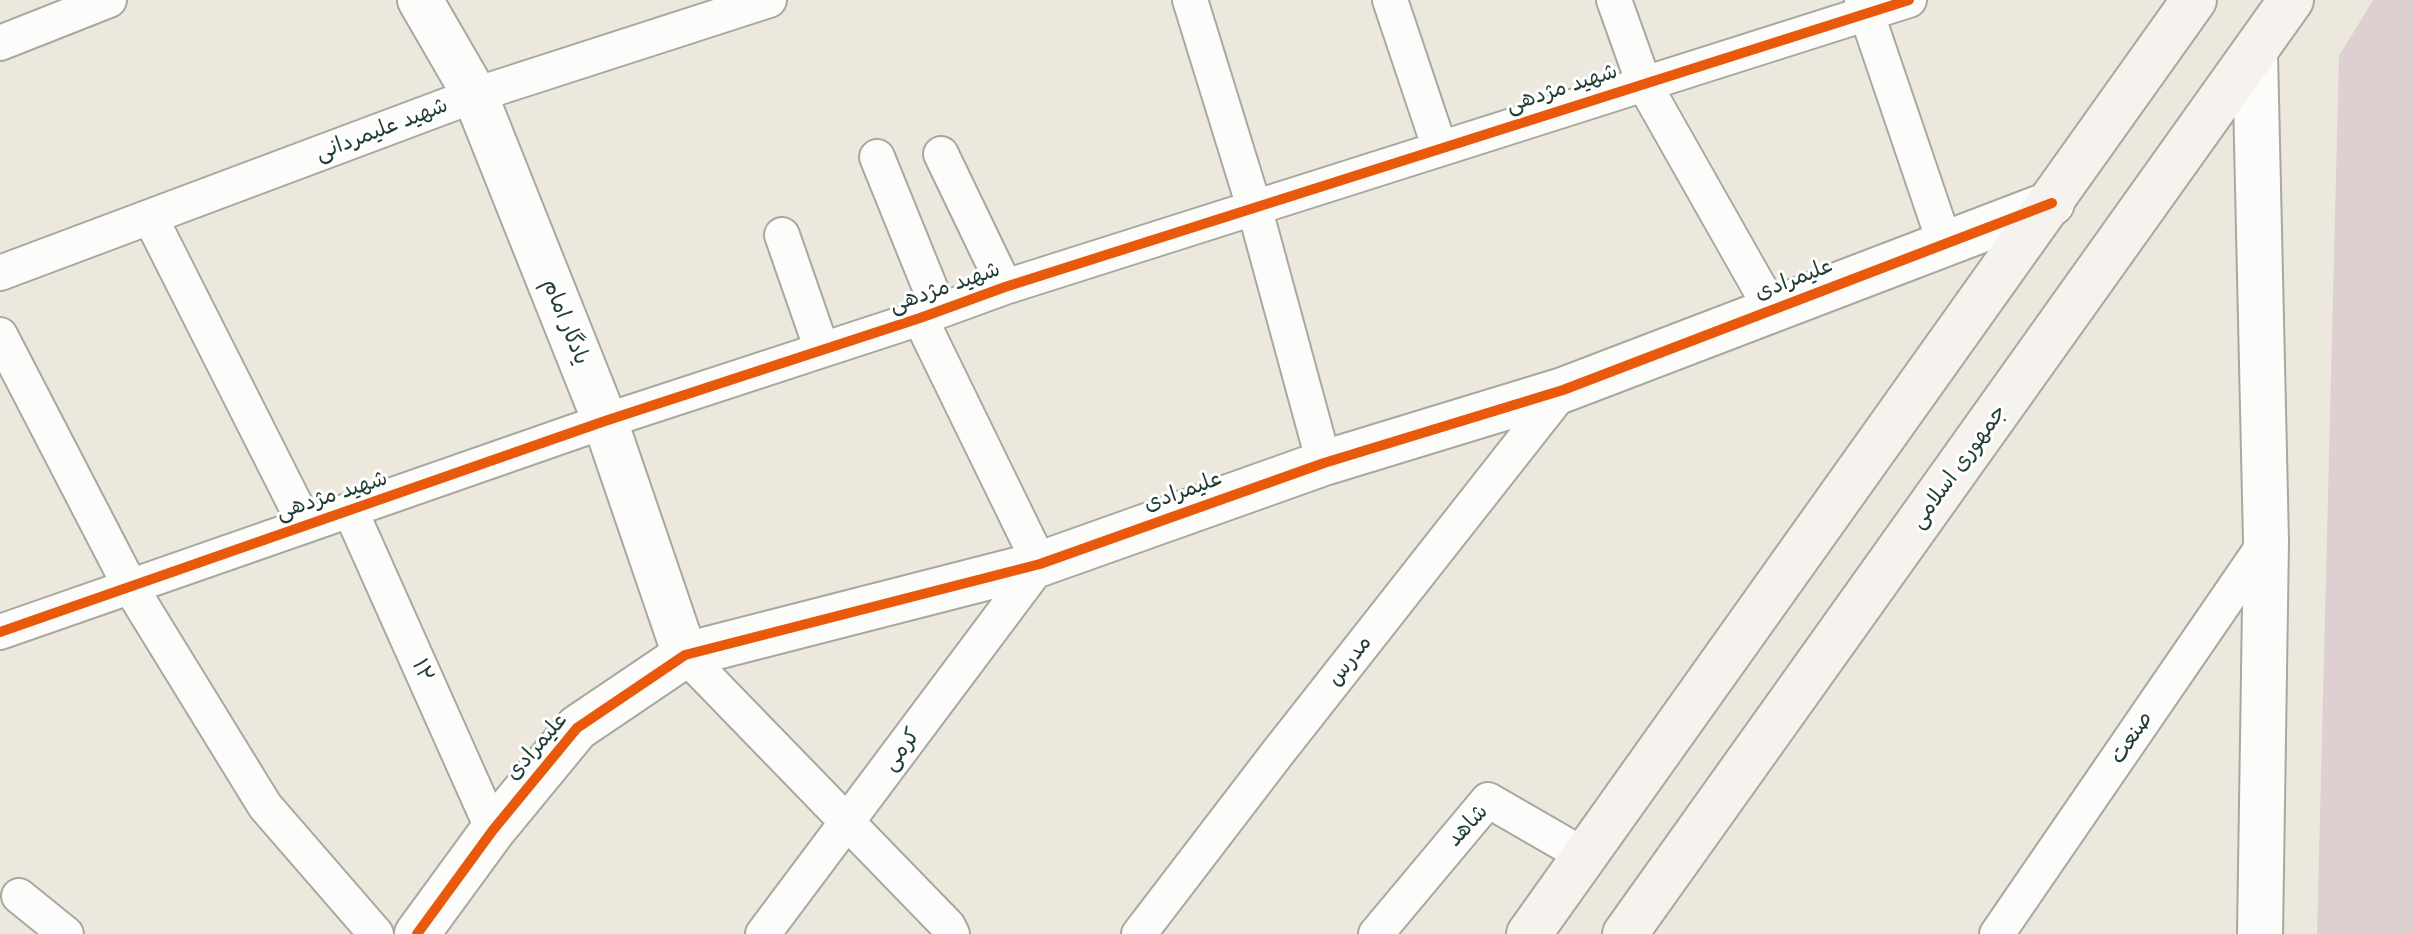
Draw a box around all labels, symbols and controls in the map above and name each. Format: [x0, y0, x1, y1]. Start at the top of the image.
street label: شهید مژدهی [1503, 59, 1621, 119]
street label: شهید علیمردانی [312, 93, 452, 167]
street label: علیمرادی [1751, 253, 1837, 307]
street label: شهید مژدهی [886, 257, 1004, 319]
street label: یادگار امام [536, 275, 594, 369]
street label: جمهوری اسلامی [1905, 400, 2013, 534]
street label: شهید مژدهی [273, 466, 391, 526]
street label: علیمرادی [1140, 466, 1226, 518]
street label: مدرس [1322, 630, 1378, 692]
street label: ۱۲ [405, 655, 439, 687]
street label: صنعت [2105, 707, 2159, 769]
street label: علیمرادی [500, 708, 574, 786]
street label: کرمی [877, 723, 927, 777]
street label: شاهد [1442, 799, 1494, 853]

